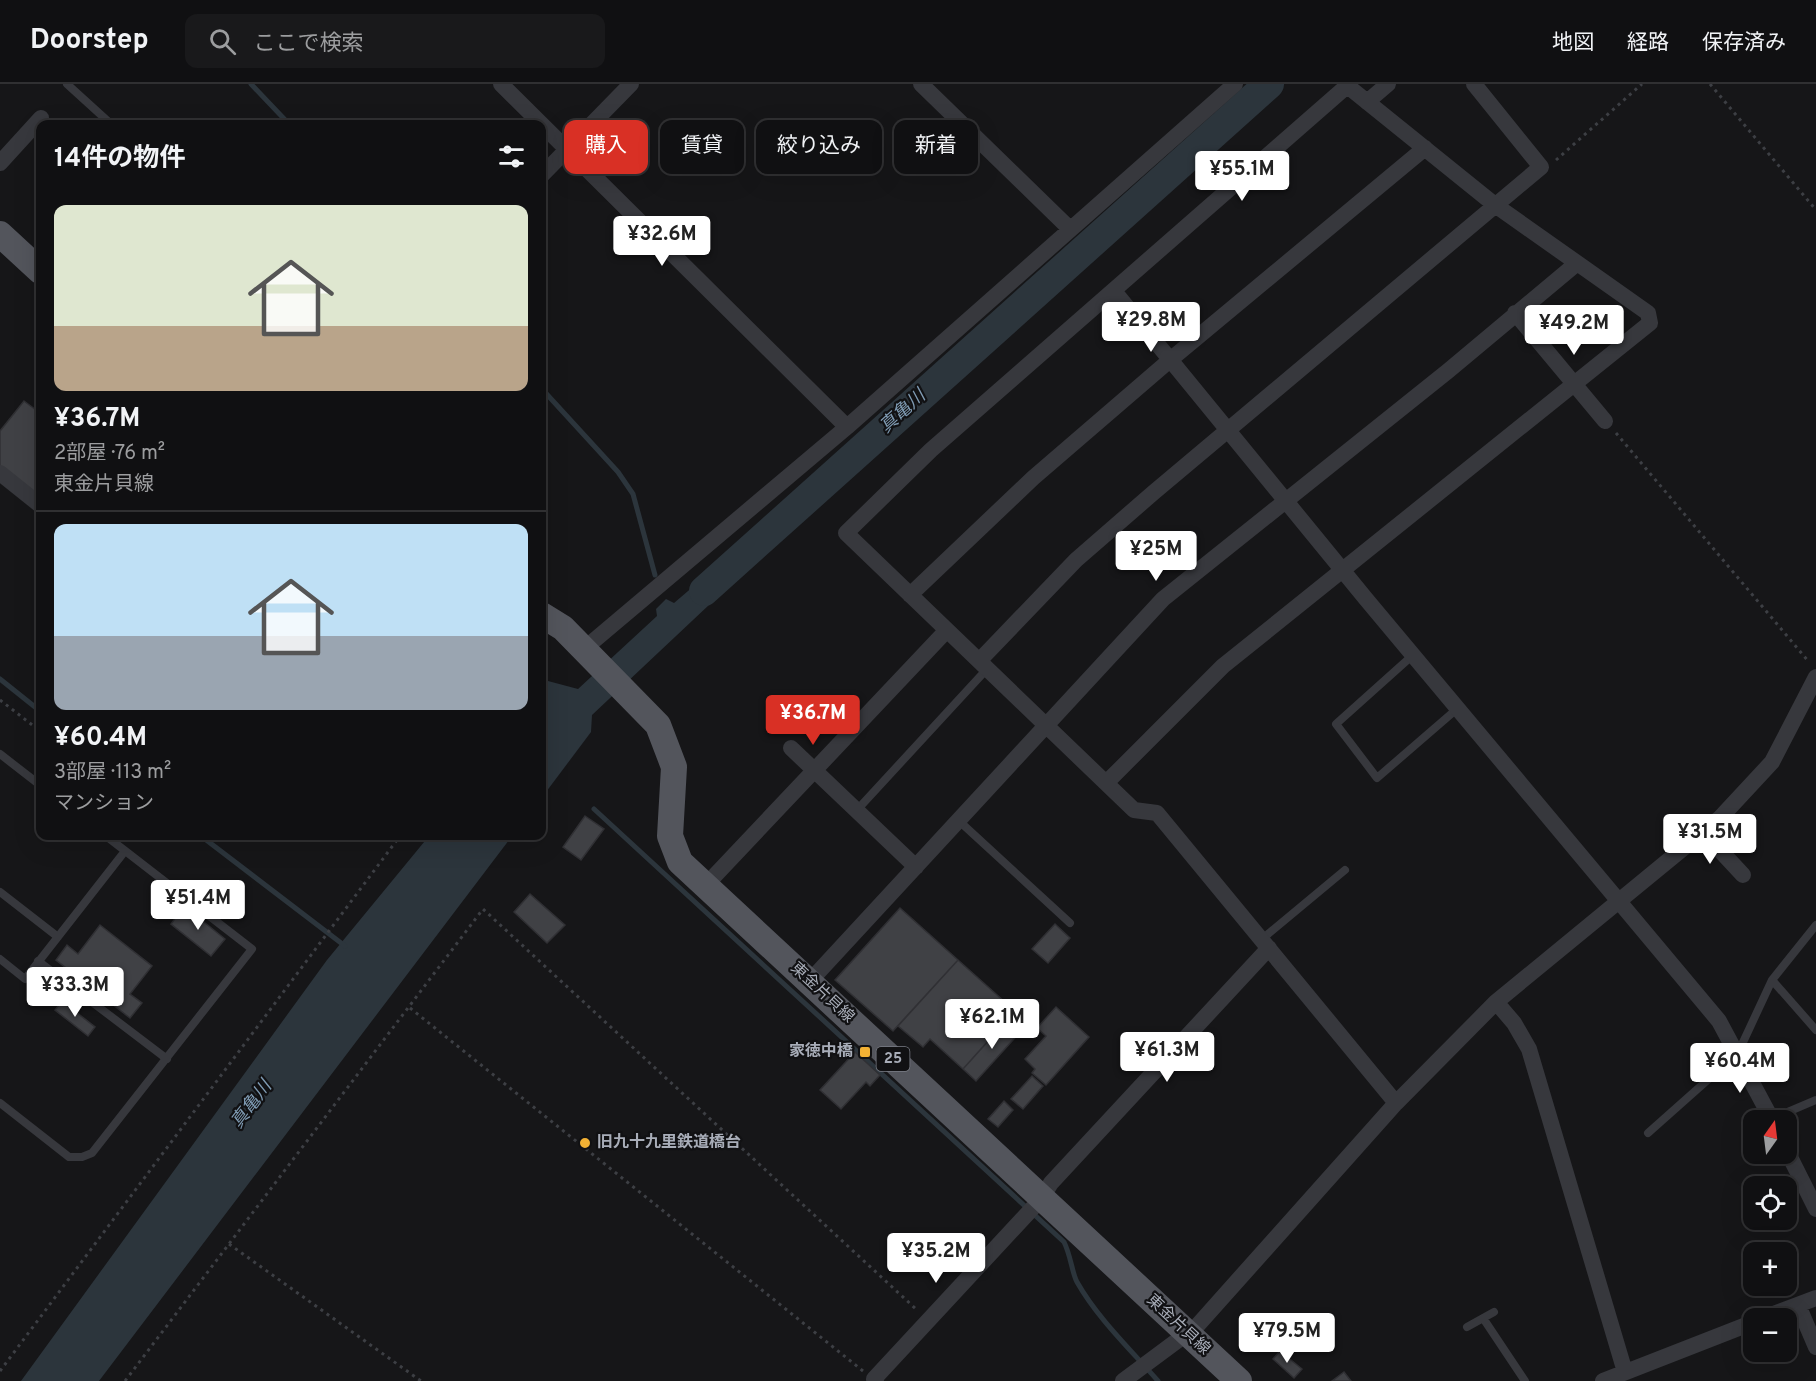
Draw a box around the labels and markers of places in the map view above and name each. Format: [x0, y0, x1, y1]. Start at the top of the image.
pin: ¥55.1M [1193, 151, 1291, 202]
pin: ¥32.6M [613, 216, 711, 267]
pin: ¥29.8M [1102, 302, 1200, 353]
pin: ¥49.2M [1525, 305, 1623, 356]
pin: ¥25M [1120, 531, 1192, 582]
pin: ¥36.7M [764, 695, 862, 746]
pin: ¥31.5M [1661, 814, 1759, 865]
pin: ¥51.4M [149, 880, 247, 931]
pin: ¥33.3M [26, 967, 124, 1018]
pin: ¥62.1M [943, 999, 1041, 1050]
pin: ¥61.3M [1118, 1032, 1216, 1083]
place label: 家徳中橋 [789, 1042, 853, 1062]
pin: ¥60.4M [1691, 1043, 1789, 1094]
marker: 家徳中橋 [858, 1045, 872, 1059]
place label: 旧九十九里鉄道橋台 [597, 1132, 741, 1153]
marker: 旧九十九里鉄道橋台 [578, 1136, 592, 1150]
pin: ¥35.2M [887, 1233, 985, 1284]
pin: ¥79.5M [1238, 1313, 1336, 1364]

